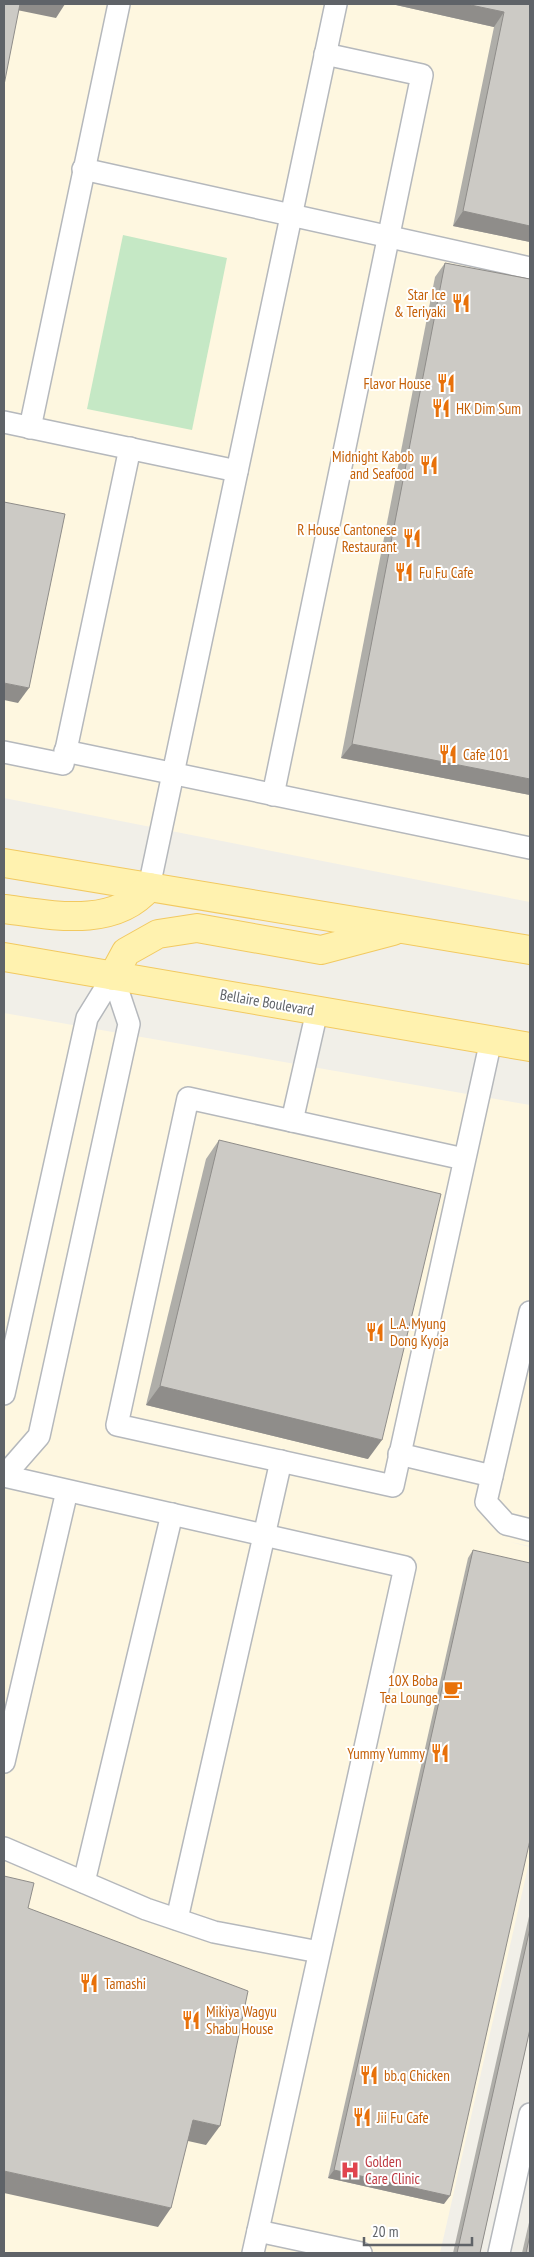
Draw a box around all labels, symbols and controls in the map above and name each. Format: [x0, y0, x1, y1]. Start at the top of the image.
place label: Star Ice & Teriyaki [394, 285, 446, 321]
restaurant icon: Star Ice & Teriyaki [450, 292, 472, 314]
restaurant icon: Flavor House [435, 372, 457, 394]
place label: Flavor House [363, 374, 431, 393]
restaurant icon: HK Dim Sum [430, 397, 452, 419]
place label: HK Dim Sum [456, 399, 521, 418]
place label: Midnight Kabob and Seafood [332, 447, 414, 483]
restaurant icon: Midnight Kabob and Seafood [418, 454, 440, 476]
place label: R House Cantonese Restaurant [297, 520, 397, 556]
restaurant icon: R House Cantonese Restaurant [401, 527, 423, 549]
restaurant icon: Fu Fu Cafe [393, 561, 415, 583]
place label: Fu Fu Cafe [419, 563, 473, 582]
restaurant icon: Cafe 101 [437, 743, 459, 765]
place label: Cafe 101 [463, 745, 509, 764]
street label: Bellaire Boulevard [219, 984, 315, 1020]
place label: L.A. Myung Dong Kyoja [390, 1314, 449, 1350]
restaurant icon: L.A. Myung Dong Kyoja [364, 1321, 386, 1343]
place label: 10X Boba Tea Lounge [380, 1671, 438, 1707]
cafe icon: 10X Boba Tea Lounge [442, 1678, 464, 1700]
restaurant icon: Yummy Yummy [429, 1742, 451, 1764]
place label: Yummy Yummy [347, 1744, 425, 1763]
restaurant icon: Tamashi [78, 1972, 100, 1994]
place label: Tamashi [104, 1974, 146, 1993]
place label: Mikiya Wagyu Shabu House [206, 2002, 277, 2038]
restaurant icon: Mikiya Wagyu Shabu House [180, 2009, 202, 2031]
restaurant icon: bb.q Chicken [358, 2064, 380, 2086]
place label: bb.q Chicken [384, 2066, 450, 2085]
restaurant icon: Jii Fu Cafe [351, 2106, 373, 2128]
place label: Jii Fu Cafe [376, 2108, 429, 2127]
place label: Golden Care Clinic [365, 2152, 421, 2188]
hospital icon: Golden Care Clinic [339, 2159, 361, 2181]
scale bar [364, 2214, 472, 2246]
text: 20 m [372, 2222, 398, 2241]

